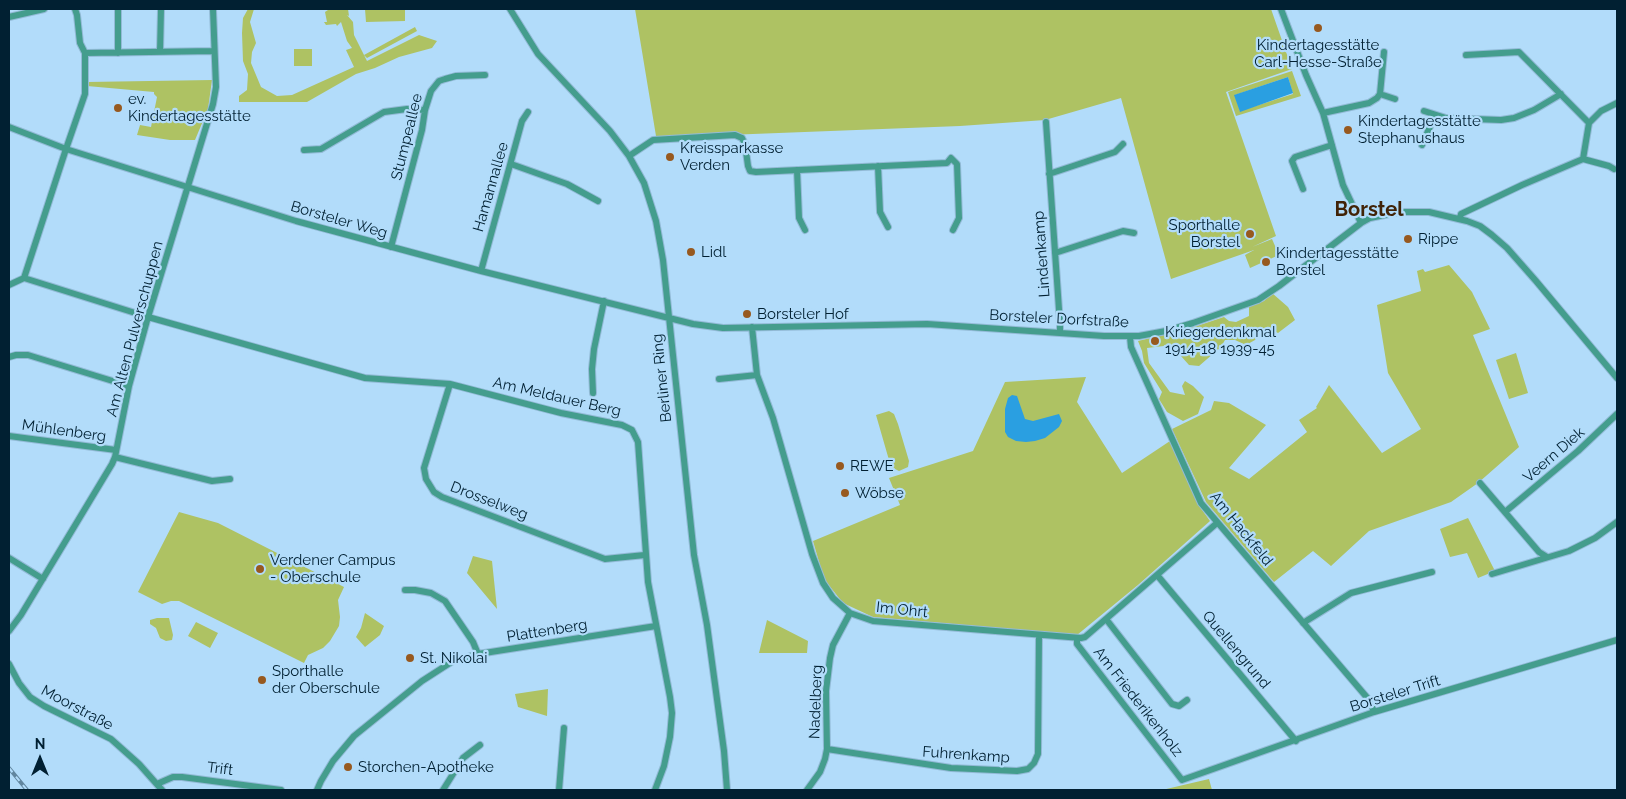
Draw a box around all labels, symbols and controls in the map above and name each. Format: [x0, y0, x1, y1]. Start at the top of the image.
marker: Kindertagesstätte Carl-Hesse-Straße [1312, 22, 1324, 34]
place label: Kindertagesstätte Carl-Hesse-Straße [1254, 36, 1382, 71]
place label: ev. Kindertagesstätte [128, 90, 251, 125]
street label: Stumpeallee [388, 92, 426, 182]
marker: ev. Kindertagesstätte [112, 102, 124, 114]
place label: Kindertagesstätte Stephanushaus [1358, 112, 1481, 147]
marker: Kindertagesstätte Stephanushaus [1342, 124, 1354, 136]
place label: Kreissparkasse Verden [680, 139, 783, 174]
street label: Hamannallee [470, 140, 512, 234]
marker: Kreissparkasse Verden [664, 151, 676, 163]
street label: Borsteler Weg [289, 198, 389, 242]
district label: Borstel [1334, 198, 1404, 222]
street label: Lindenkamp [1030, 210, 1054, 298]
place label: Sporthalle Borstel [1169, 216, 1240, 251]
marker: Sporthalle Borstel [1244, 228, 1256, 240]
place label: Rippe [1418, 230, 1458, 248]
marker: Rippe [1402, 233, 1414, 245]
street label: Am Alten Pulverschuppen [103, 239, 167, 419]
place label: Lidl [701, 243, 726, 261]
place label: Kindertagesstätte Borstel [1276, 244, 1399, 279]
marker: Lidl [685, 246, 697, 258]
marker: Kindertagesstätte Borstel [1260, 256, 1272, 268]
place label: Borsteler Hof [757, 305, 849, 323]
street label: Borsteler Dorfstraße [989, 306, 1129, 332]
marker: Borsteler Hof [741, 308, 753, 320]
place label: Kriegerdenkmal 1914-18 1939-45 [1165, 323, 1276, 358]
street label: Berliner Ring [648, 333, 676, 423]
marker: Kriegerdenkmal 1914-18 1939-45 [1149, 335, 1161, 347]
street label: Am Meldauer Berg [491, 373, 623, 421]
street label: Mühlenberg [21, 416, 107, 446]
street label: Veern Diek [1520, 423, 1588, 487]
place label: REWE [850, 457, 894, 475]
marker: REWE [834, 460, 846, 472]
street label: Drosselweg [448, 478, 530, 524]
place label: Wöbse [855, 484, 904, 502]
marker: Wöbse [839, 487, 851, 499]
street label: Am Hackfeld [1206, 488, 1276, 570]
place label: Verdener Campus - Oberschule [270, 551, 395, 586]
marker: Verdener Campus - Oberschule [254, 563, 266, 575]
street label: Im Ohrt [875, 598, 929, 622]
street label: Quellengrund [1198, 607, 1274, 693]
street label: Plattenberg [505, 616, 589, 646]
street label: Am Friederikenholz [1090, 644, 1186, 760]
place label: St. Nikolai [420, 649, 488, 667]
marker: St. Nikolai [404, 652, 416, 664]
place label: Sporthalle der Oberschule [272, 662, 380, 697]
street label: Nadelberg [806, 665, 826, 739]
street label: Borsteler Trift [1348, 672, 1442, 716]
marker: Sporthalle der Oberschule [256, 674, 268, 686]
street label: Moorstraße [38, 682, 116, 734]
north arrow [15, 734, 65, 784]
text: N [35, 736, 45, 752]
street label: Fuhrenkamp [922, 743, 1010, 767]
street label: Trift [206, 758, 234, 780]
place label: Storchen-Apotheke [358, 758, 494, 776]
marker: Storchen-Apotheke [342, 761, 354, 773]

